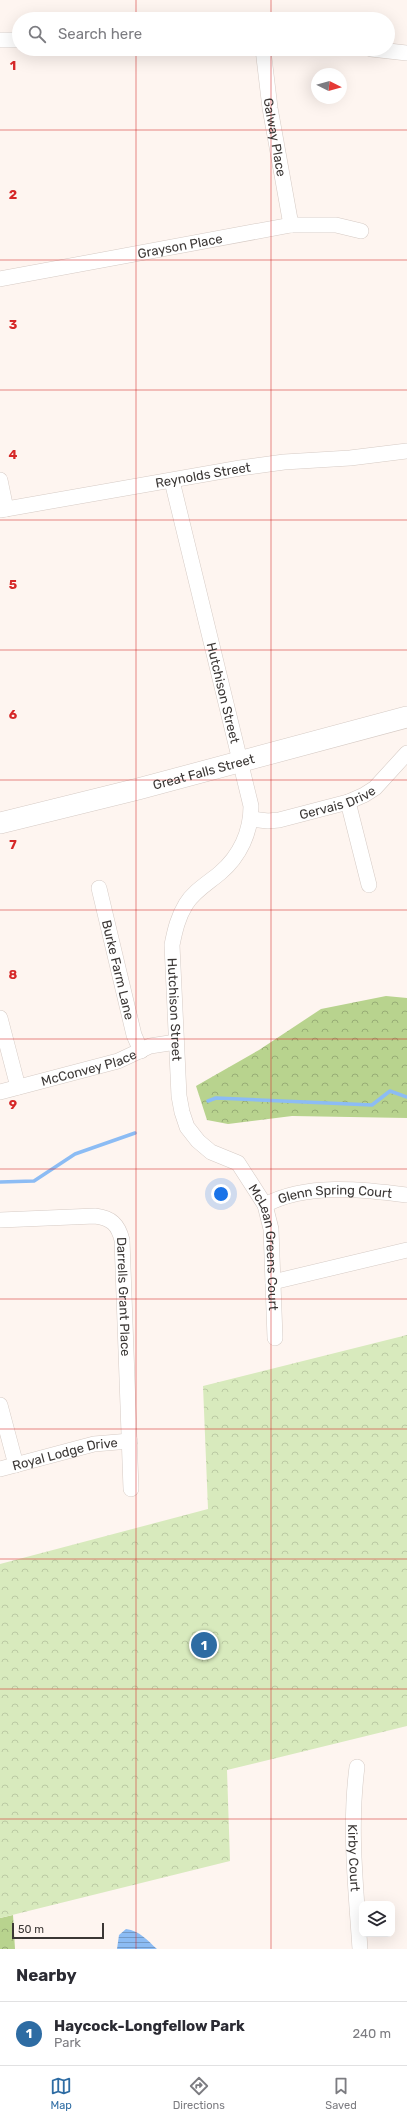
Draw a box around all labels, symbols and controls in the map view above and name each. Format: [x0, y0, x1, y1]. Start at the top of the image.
search box [12, 12, 395, 56]
icon: search [26, 23, 48, 45]
text: Search here [58, 25, 142, 43]
text: 1 [10, 58, 16, 73]
north arrow [311, 68, 347, 104]
street label: Galway Place [261, 97, 289, 178]
text: 2 [9, 187, 17, 202]
street label: Grayson Place [136, 231, 224, 261]
text: 3 [9, 317, 18, 332]
text: 4 [9, 447, 18, 462]
street label: Reynolds Street [154, 460, 252, 491]
text: 5 [9, 577, 17, 592]
street label: Hutchison Street [204, 641, 242, 745]
text: 6 [9, 707, 18, 722]
street label: Great Falls Street [151, 751, 256, 793]
street label: Gervais Drive [298, 783, 378, 822]
text: 7 [9, 837, 17, 852]
street label: Burke Farm Lane [99, 918, 137, 1021]
street label: Hutchison Street [165, 958, 184, 1061]
text: 8 [9, 967, 18, 982]
street label: McConvey Place [40, 1046, 139, 1089]
text: 9 [9, 1097, 17, 1112]
street label: McLean Greens Court [245, 1181, 281, 1311]
street label: Glenn Spring Court [276, 1182, 393, 1207]
your location [211, 1184, 231, 1204]
street label: Darrells Grant Place [114, 1237, 133, 1357]
street label: Royal Lodge Drive [11, 1435, 118, 1473]
pin: 1 [191, 1630, 217, 1660]
street label: Kirby Court [345, 1824, 363, 1892]
map controls [359, 1901, 395, 1937]
button: layers [359, 1901, 395, 1937]
scale bar [12, 1921, 104, 1940]
text: 50 m [18, 1923, 44, 1936]
text: Nearby [16, 1965, 77, 1985]
text: Haycock-Longfellow Park [54, 2017, 245, 2035]
text: 1 [26, 2026, 32, 2041]
text: 240 m [352, 2026, 391, 2041]
text: Park [54, 2035, 81, 2050]
tab: Map [50, 2075, 72, 2112]
tab: Directions [173, 2075, 225, 2112]
tab: Saved [325, 2075, 357, 2112]

